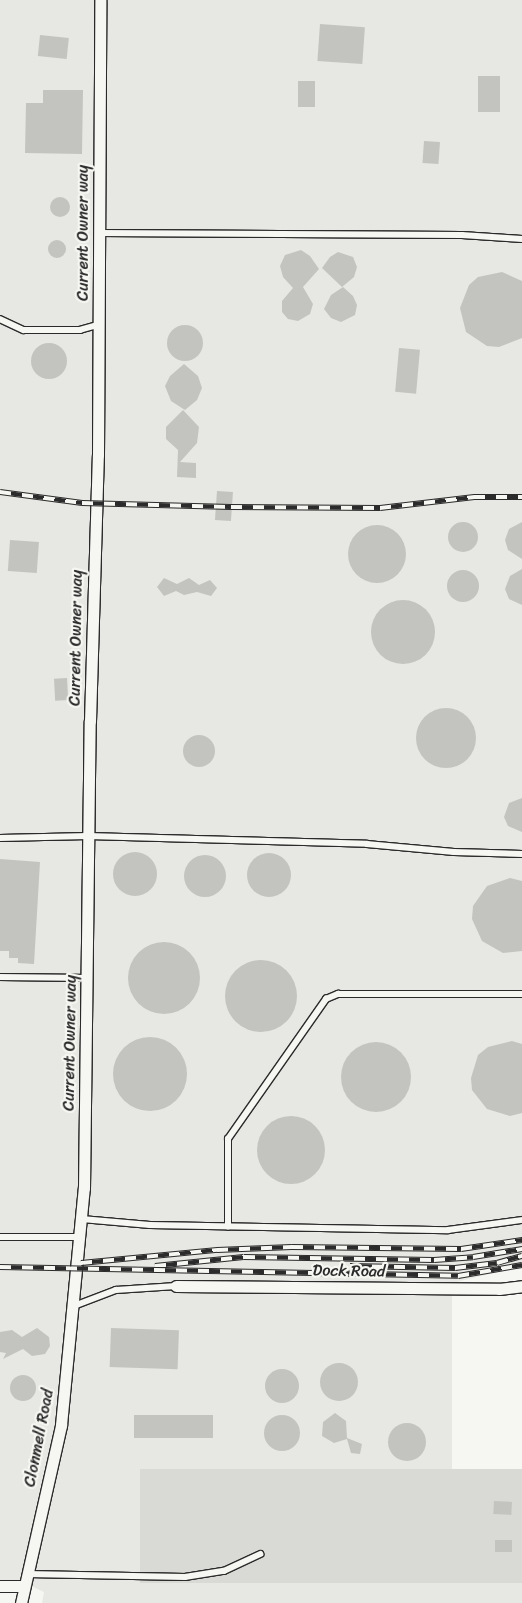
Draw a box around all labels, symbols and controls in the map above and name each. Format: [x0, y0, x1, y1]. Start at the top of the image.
street label: Current Owner way [73, 165, 93, 301]
street label: Current Owner way [65, 570, 87, 706]
street label: Current Owner way [59, 975, 81, 1111]
street label: Dock Road [313, 1261, 385, 1281]
street label: Clonmell Road [20, 1387, 58, 1489]

